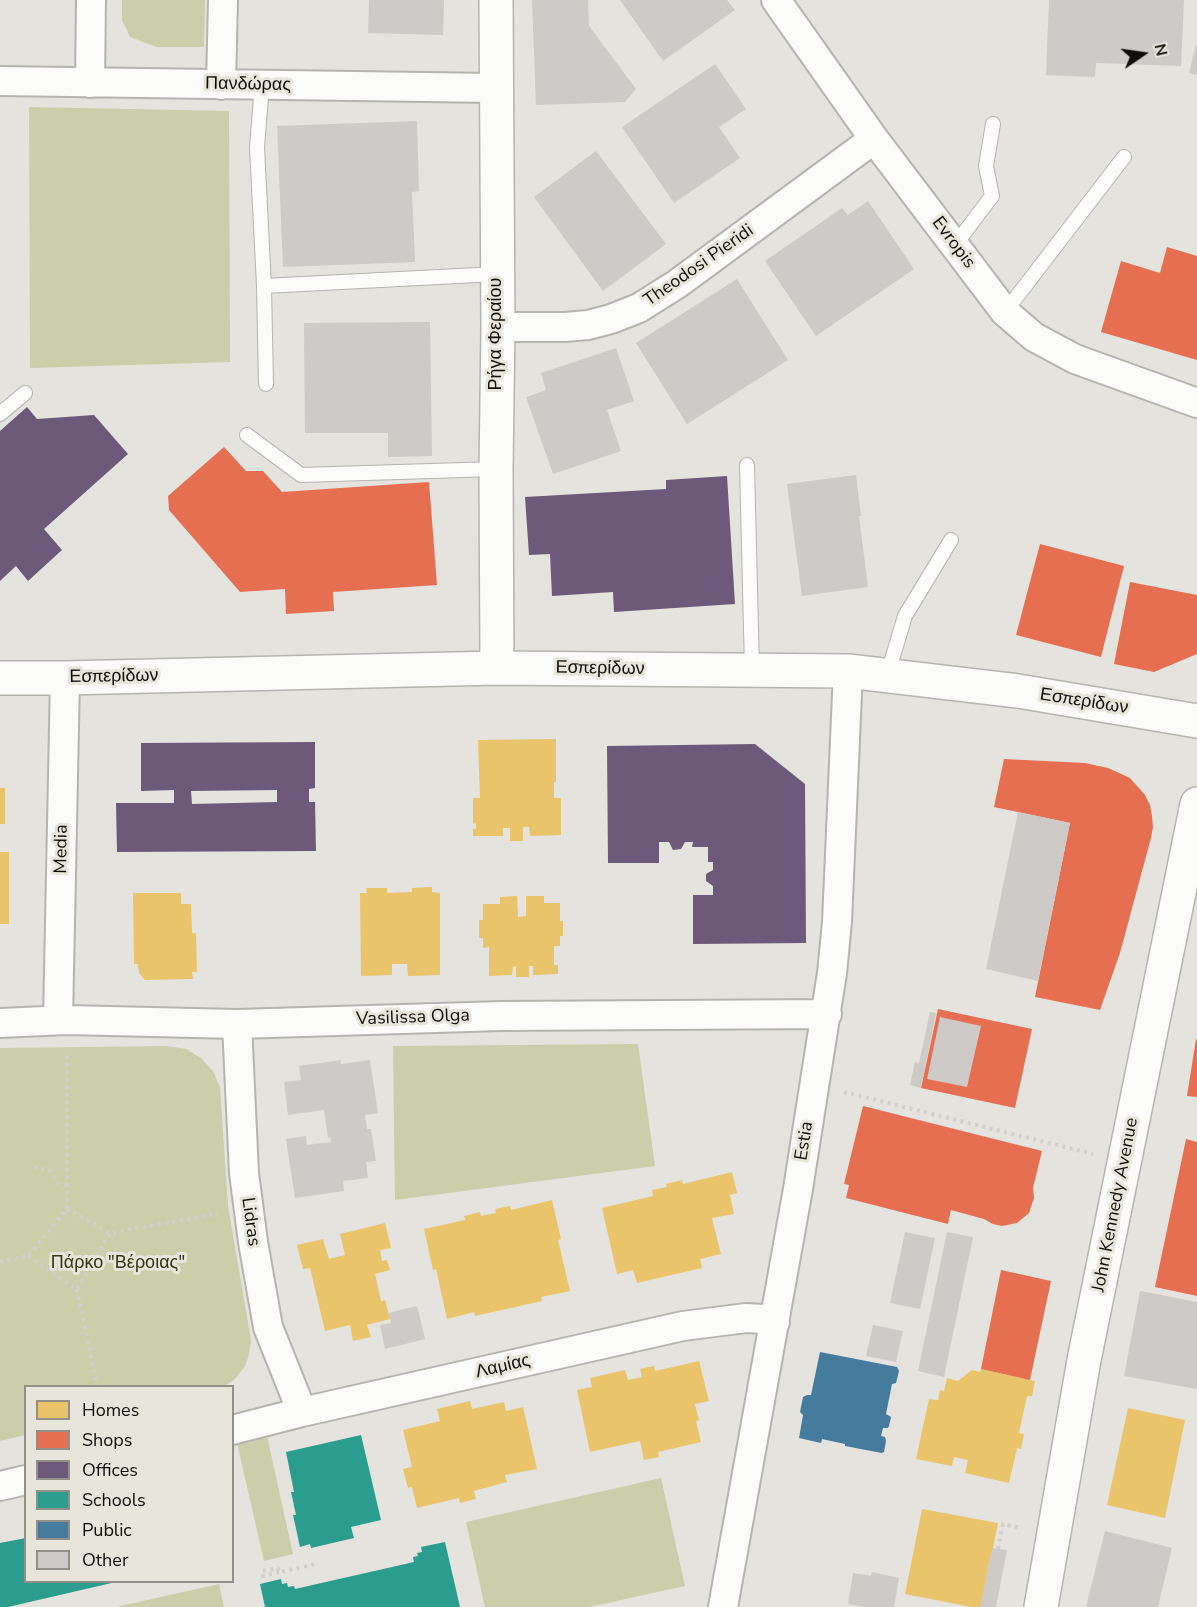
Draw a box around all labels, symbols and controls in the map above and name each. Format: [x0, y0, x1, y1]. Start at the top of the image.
north arrow [1113, 24, 1173, 84]
text: N [1148, 42, 1173, 58]
street label: Πανδώρας [205, 73, 291, 97]
street label: Evropis [927, 213, 979, 273]
street label: Theodosi Pieridi [640, 220, 758, 312]
street label: Ρήγα Φεραίου [486, 278, 508, 390]
street label: Εσπερίδων [555, 657, 645, 681]
street label: Εσπερίδων [69, 665, 159, 689]
street label: Εσπερίδων [1038, 684, 1130, 720]
street label: Media [51, 824, 73, 874]
street label: Vasilissa Olga [356, 1005, 470, 1031]
street label: John Kennedy Avenue [1088, 1116, 1144, 1294]
street label: Estia [791, 1120, 819, 1162]
street label: Lidras [236, 1196, 264, 1248]
park label: Πάρκο "Βέροιας" [51, 1253, 185, 1275]
street label: Λαμίας [473, 1350, 533, 1384]
legend [24, 1385, 234, 1583]
text: Homes [82, 1398, 139, 1422]
text: Shops [82, 1428, 132, 1452]
text: Offices [82, 1458, 138, 1482]
text: Schools [82, 1488, 146, 1512]
text: Public [82, 1518, 132, 1542]
text: Other [82, 1548, 128, 1572]

